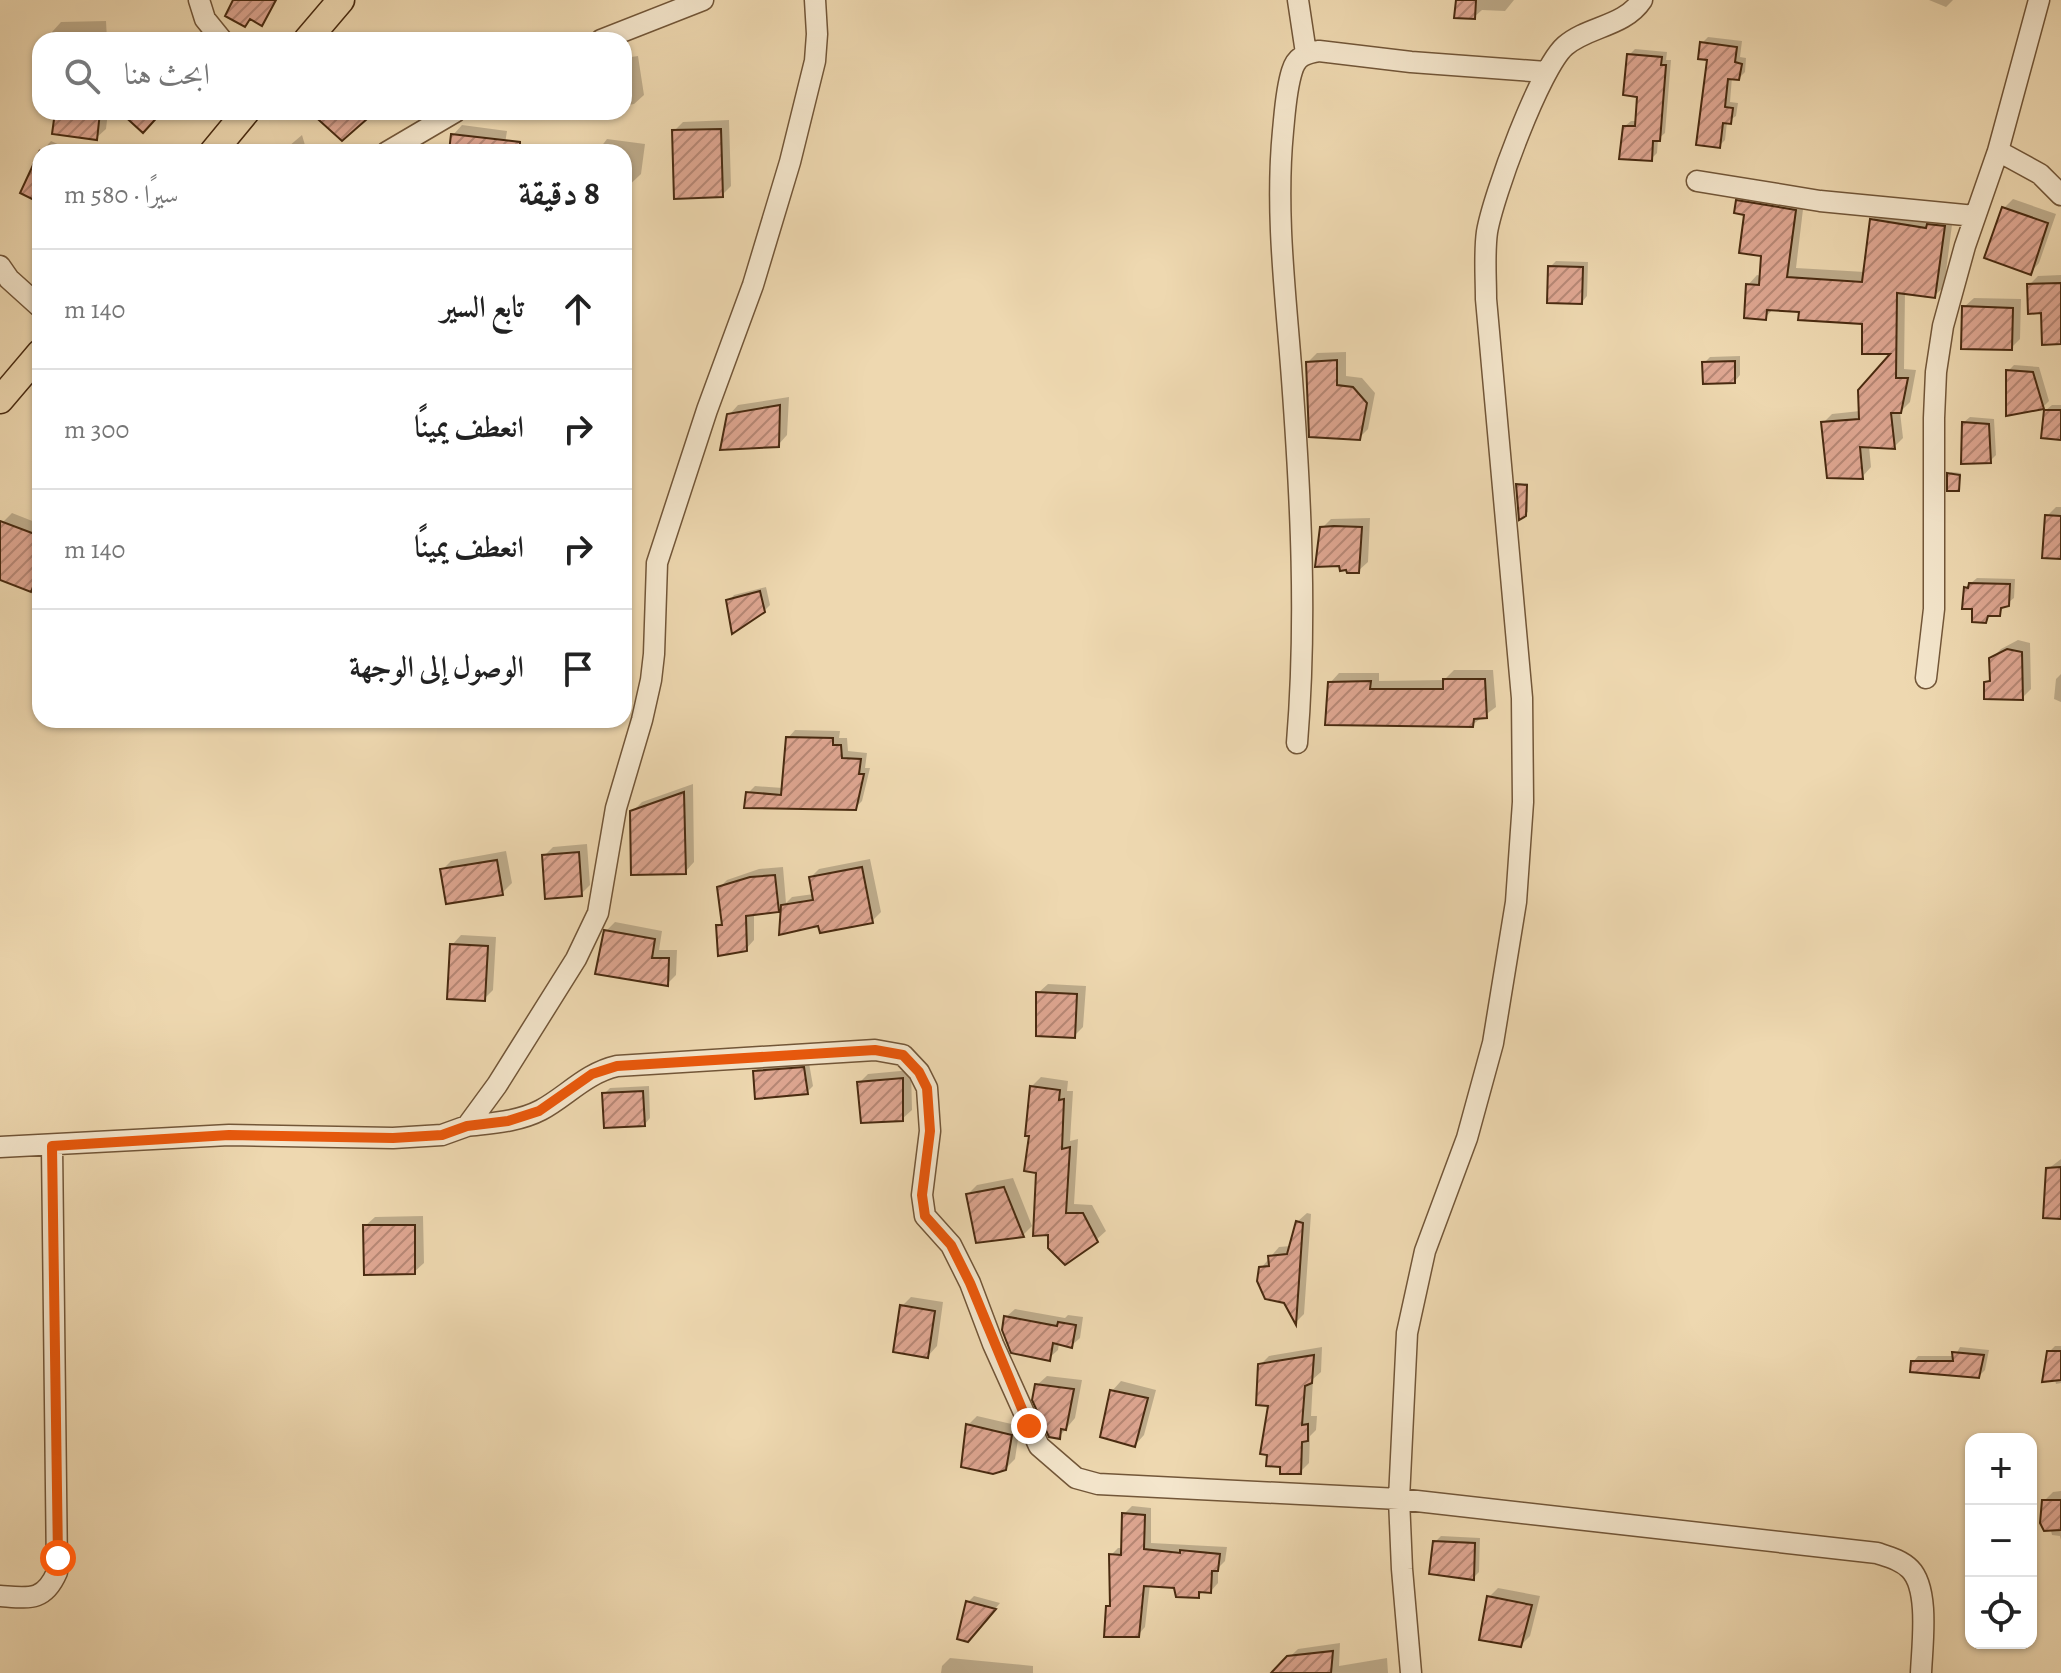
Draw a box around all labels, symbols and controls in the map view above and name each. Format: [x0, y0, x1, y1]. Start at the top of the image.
search box [32, 32, 632, 120]
icon: search [60, 54, 104, 98]
text: ابحث هنا [124, 54, 210, 94]
text: 8 دقيقة [518, 169, 600, 216]
text: سيرًا · 580 m [64, 177, 179, 212]
text: تابع السير [440, 287, 524, 327]
icon: ahead [556, 287, 600, 331]
text: 140 m [64, 292, 125, 327]
text: انعطف يمينًا [414, 407, 524, 447]
icon: right [556, 407, 600, 451]
text: 300 m [64, 412, 129, 447]
text: انعطف يمينًا [414, 527, 524, 567]
icon: right [556, 527, 600, 571]
text: 140 m [64, 532, 125, 567]
text: الوصول إلى الوجهة [349, 647, 524, 687]
icon: arrive [556, 647, 600, 691]
route end [1011, 1408, 1047, 1444]
map controls [1965, 1433, 2037, 1649]
button: + [1965, 1433, 2037, 1505]
button: − [1965, 1505, 2037, 1577]
route start [40, 1540, 76, 1576]
button: locate [1965, 1577, 2037, 1649]

